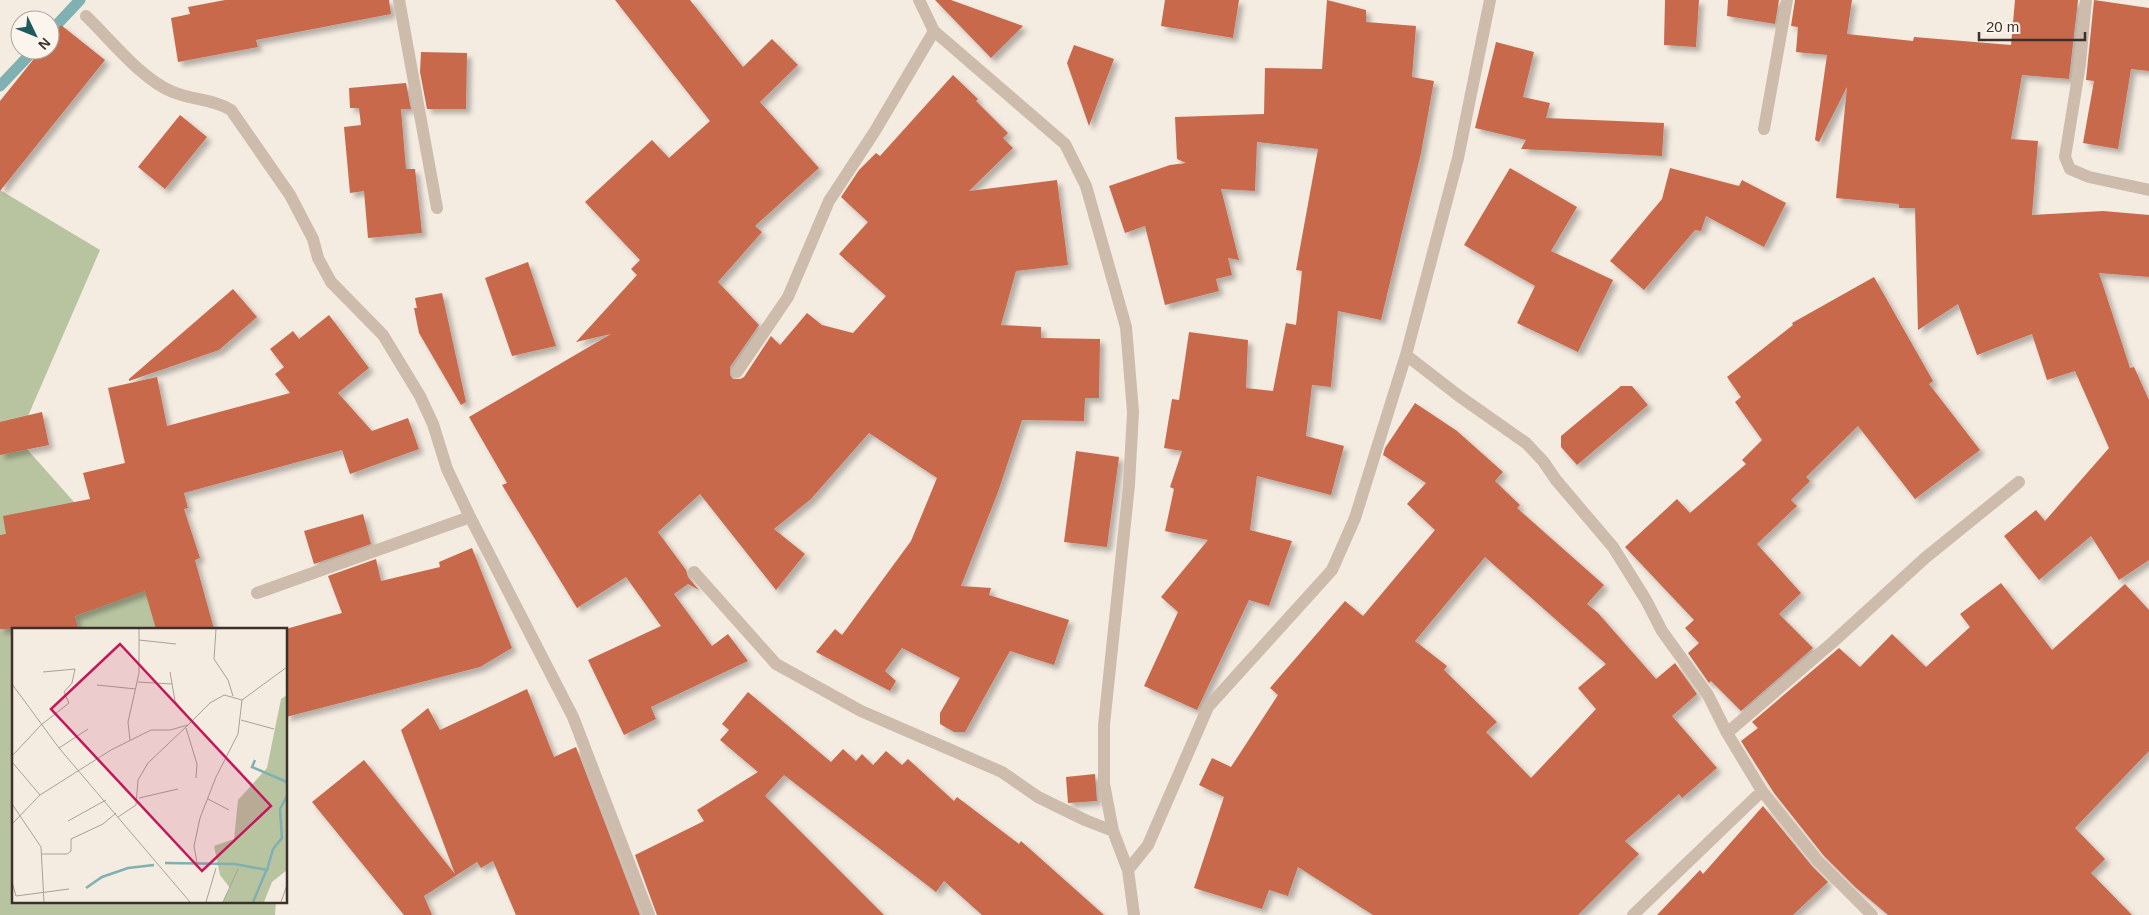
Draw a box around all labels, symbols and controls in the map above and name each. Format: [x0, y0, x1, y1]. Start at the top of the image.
north arrow [10, 10, 60, 60]
scale bar [1979, 10, 2085, 42]
text: 20 m [1986, 18, 2019, 35]
text: N [35, 35, 54, 53]
inset map [12, 628, 288, 902]

